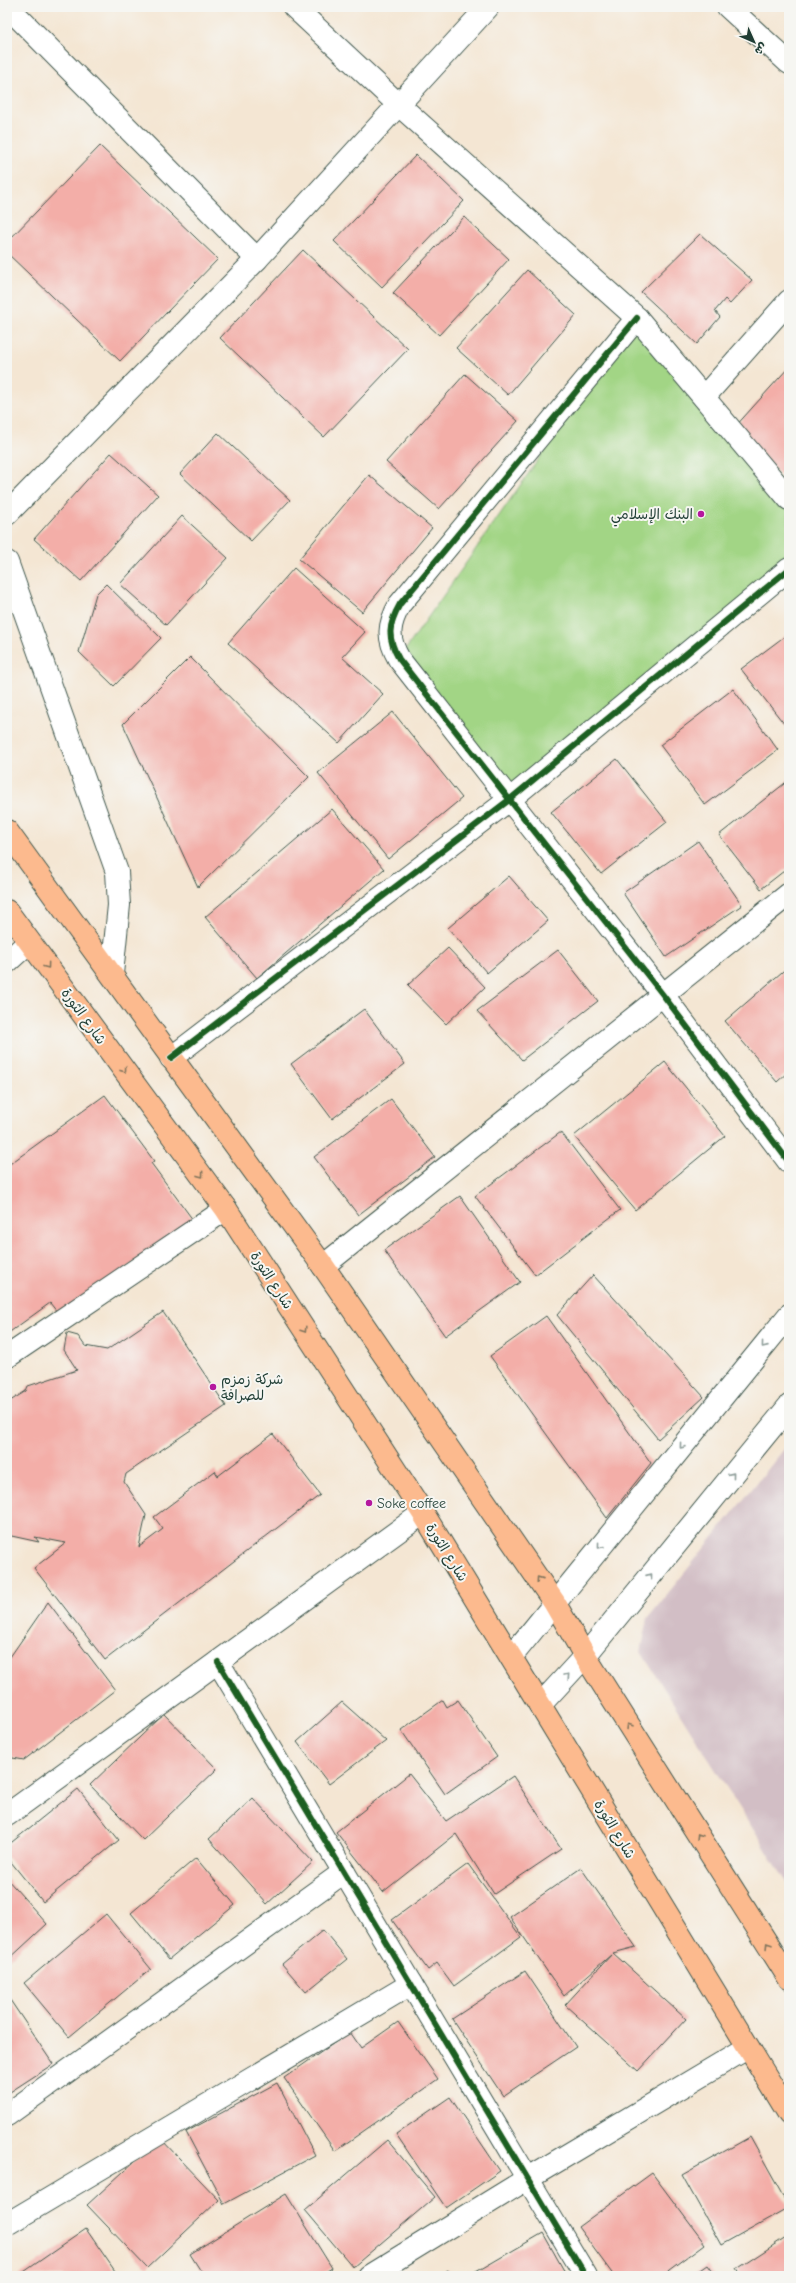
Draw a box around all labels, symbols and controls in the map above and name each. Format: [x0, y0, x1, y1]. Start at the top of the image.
north arrow [734, 22, 774, 62]
text: ش [752, 40, 770, 58]
place label: البنك الإسلامي [611, 506, 693, 527]
marker: البنك الإسلامي [696, 509, 706, 519]
one-way arrow [42, 961, 49, 968]
street label: شارع الثورة [57, 985, 110, 1048]
one-way arrow [119, 1066, 126, 1073]
one-way arrow [196, 1171, 204, 1178]
street label: شارع الثورة [246, 1248, 297, 1313]
one-way arrow [299, 1326, 307, 1333]
one-way arrow [762, 1340, 769, 1348]
place label: شركة زمزم للصرافة [221, 1371, 283, 1404]
marker: شركة زمزم للصرافة [208, 1382, 218, 1392]
one-way arrow [680, 1441, 687, 1448]
one-way arrow [728, 1473, 735, 1480]
place label: Soke coffee [377, 1495, 446, 1512]
marker: Soke coffee [364, 1498, 374, 1508]
street label: شارع الثورة [421, 1520, 471, 1585]
one-way arrow [597, 1542, 604, 1549]
one-way arrow [646, 1574, 653, 1581]
one-way arrow [537, 1577, 544, 1584]
one-way arrow [562, 1673, 570, 1681]
one-way arrow [626, 1723, 634, 1730]
street label: شارع الثورة [590, 1797, 639, 1862]
one-way arrow [696, 1833, 703, 1840]
one-way arrow [765, 1942, 773, 1949]

